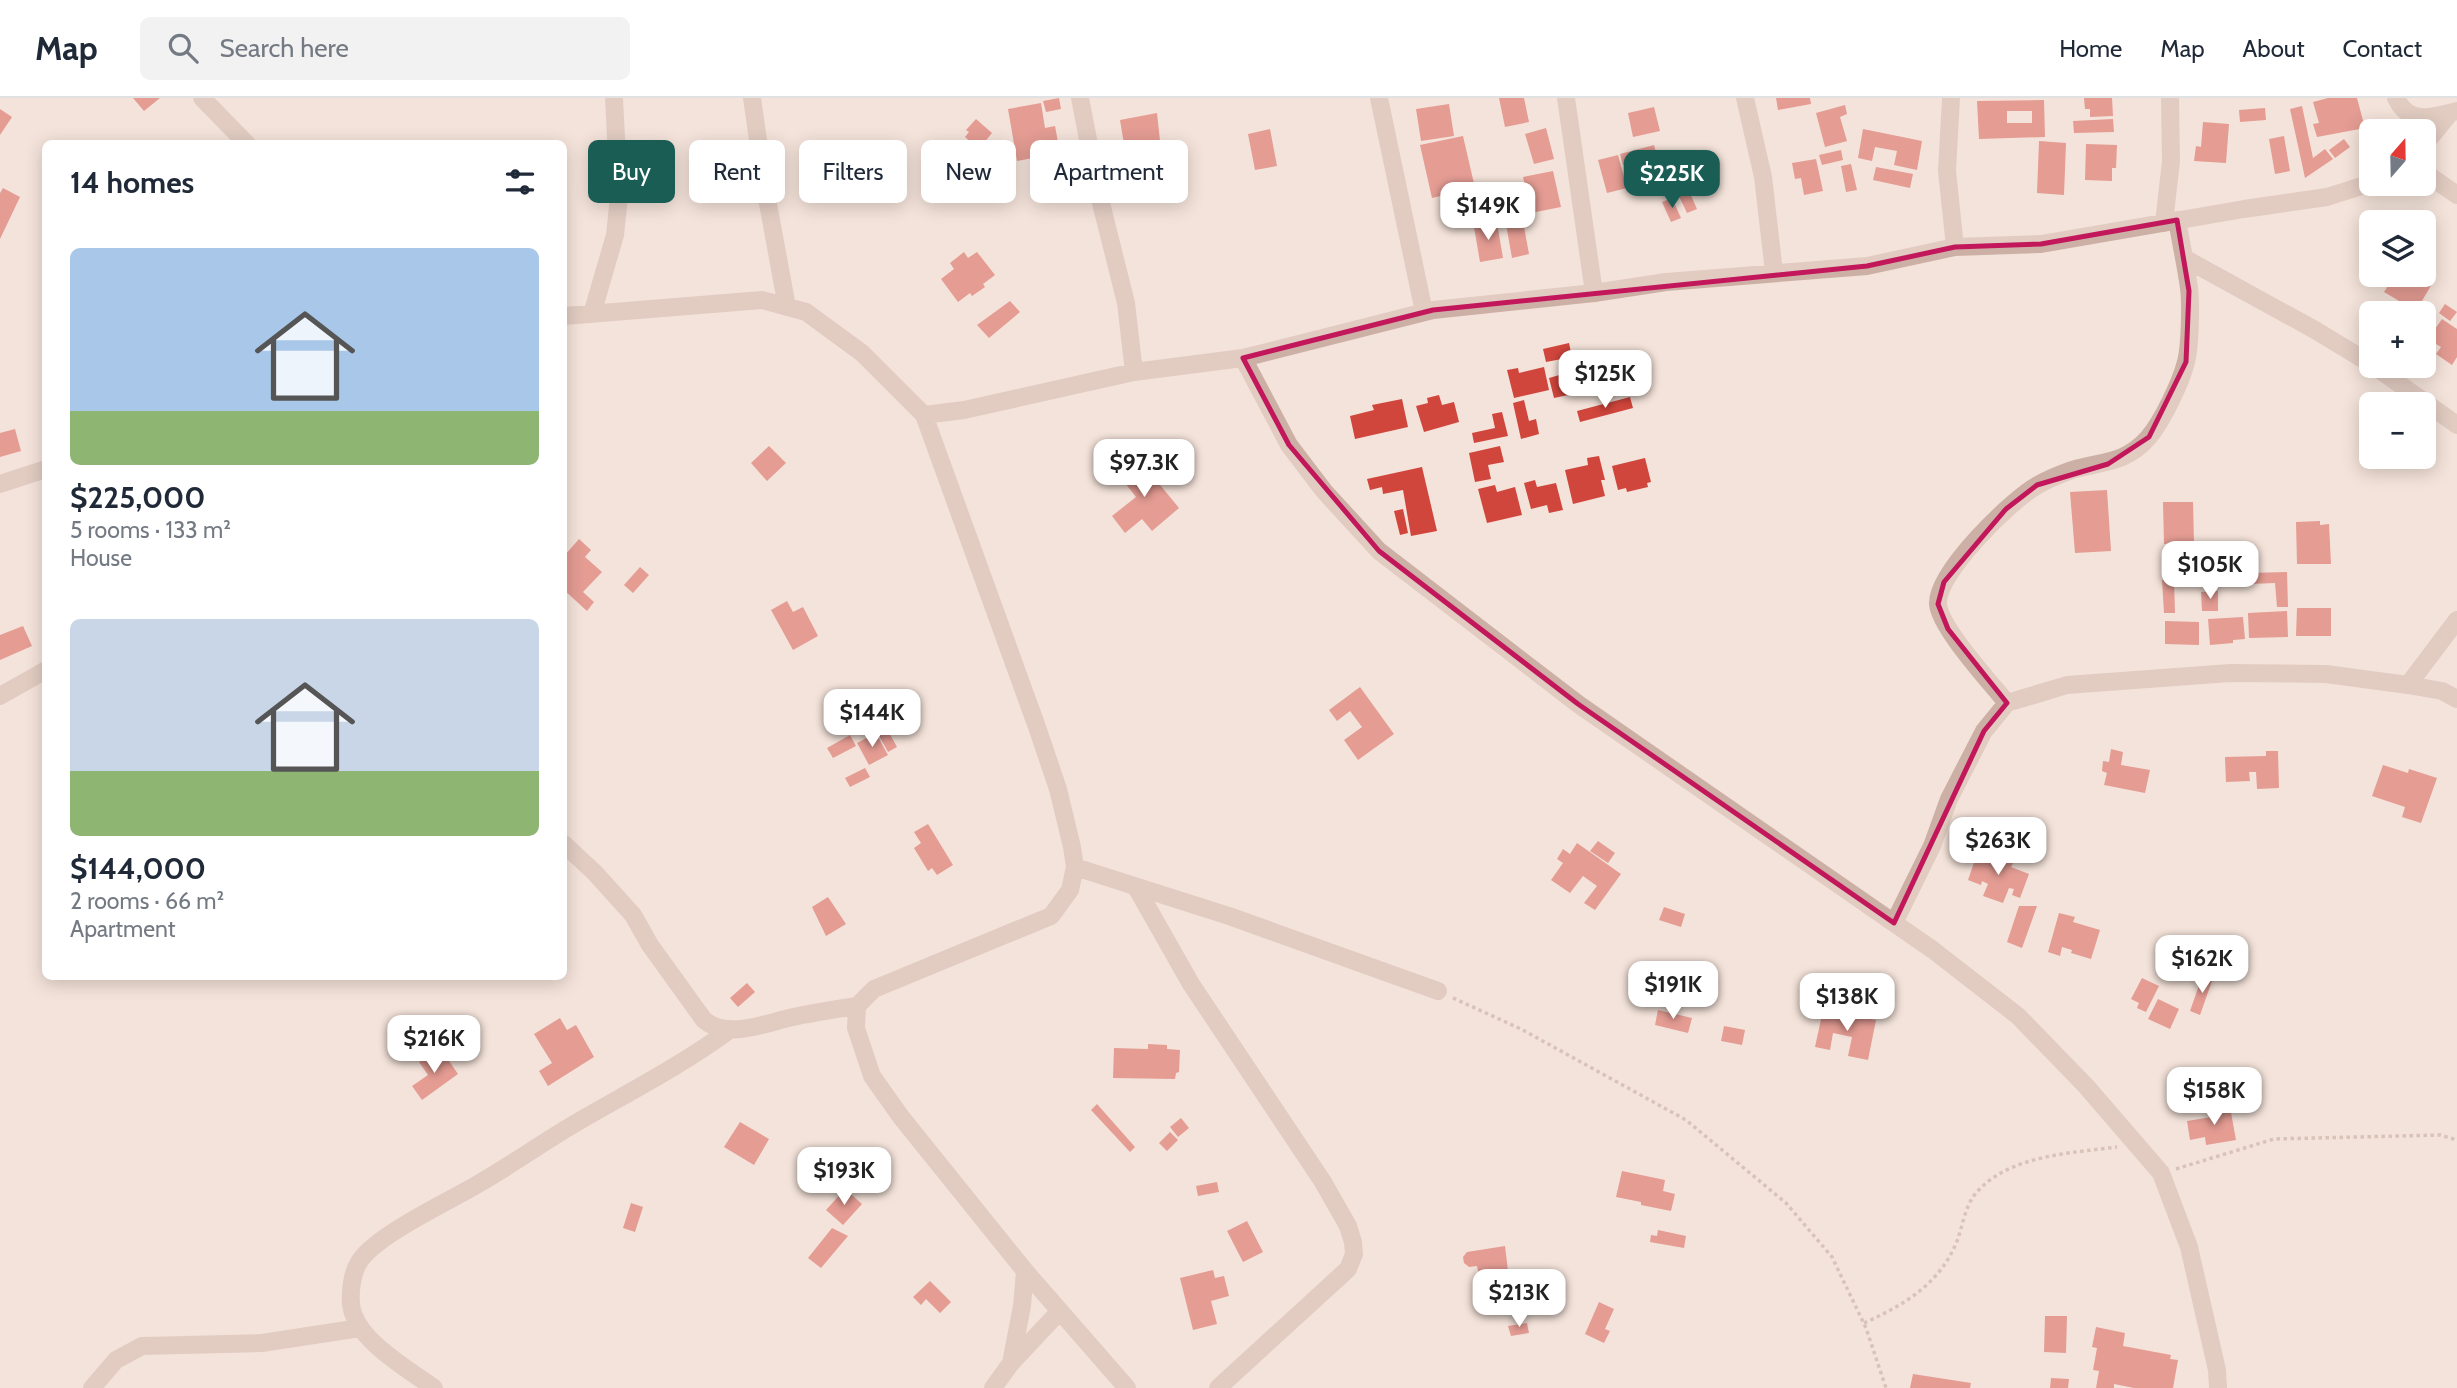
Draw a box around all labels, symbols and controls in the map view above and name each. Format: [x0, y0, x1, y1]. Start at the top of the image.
search box [140, 17, 630, 80]
text: Map [35, 28, 98, 68]
icon: search [164, 29, 202, 67]
text: Search here [220, 32, 349, 64]
text: Home [2059, 34, 2122, 63]
text: Map [2160, 34, 2205, 63]
text: About [2243, 34, 2305, 63]
text: Contact [2343, 34, 2422, 63]
north arrow [2359, 119, 2436, 196]
map controls [2359, 119, 2436, 469]
chip: Buy [588, 140, 675, 203]
chip: Rent [689, 140, 785, 203]
chip: Filters [799, 140, 907, 203]
chip: New [921, 140, 1016, 203]
chip: Apartment [1030, 140, 1188, 203]
pin: $225K [1623, 150, 1721, 210]
text: $225K [1640, 159, 1704, 187]
icon: filters [501, 163, 539, 201]
text: 14 homes [70, 164, 194, 201]
pin: $149K [1439, 183, 1537, 242]
text: $149K [1456, 191, 1520, 219]
button: layers [2359, 210, 2436, 287]
icon: home [242, 293, 368, 419]
button: + [2359, 301, 2436, 378]
pin: $125K [1556, 350, 1654, 410]
text: $125K [1575, 359, 1635, 387]
button: − [2359, 392, 2436, 469]
pin: $97.3K [1087, 440, 1201, 499]
text: $97.3K [1109, 448, 1179, 476]
text: $225,000 [70, 479, 205, 516]
text: 5 rooms · 133 m² [70, 516, 231, 544]
pin: $105K [2161, 542, 2259, 601]
text: House [70, 544, 132, 572]
text: $105K [2178, 550, 2242, 578]
icon: home [242, 664, 368, 790]
pin: $144K [823, 690, 921, 749]
text: $144K [840, 698, 904, 726]
pin: $263K [1949, 818, 2047, 877]
text: $263K [1965, 826, 2031, 854]
text: $144,000 [70, 850, 206, 887]
text: 2 rooms · 66 m² [70, 887, 224, 915]
text: Apartment [70, 915, 175, 943]
pin: $162K [2153, 936, 2251, 995]
text: $162K [2171, 944, 2233, 972]
pin: $191K [1624, 962, 1722, 1021]
text: $191K [1644, 970, 1702, 998]
pin: $138K [1798, 974, 1896, 1033]
text: $138K [1816, 982, 1878, 1010]
pin: $216K [385, 1016, 483, 1075]
text: $216K [403, 1024, 465, 1052]
pin: $158K [2165, 1068, 2263, 1127]
text: $158K [2183, 1076, 2245, 1104]
pin: $193K [795, 1148, 893, 1207]
text: $193K [813, 1156, 875, 1184]
pin: $213K [1470, 1270, 1568, 1329]
text: $213K [1489, 1278, 1549, 1306]

